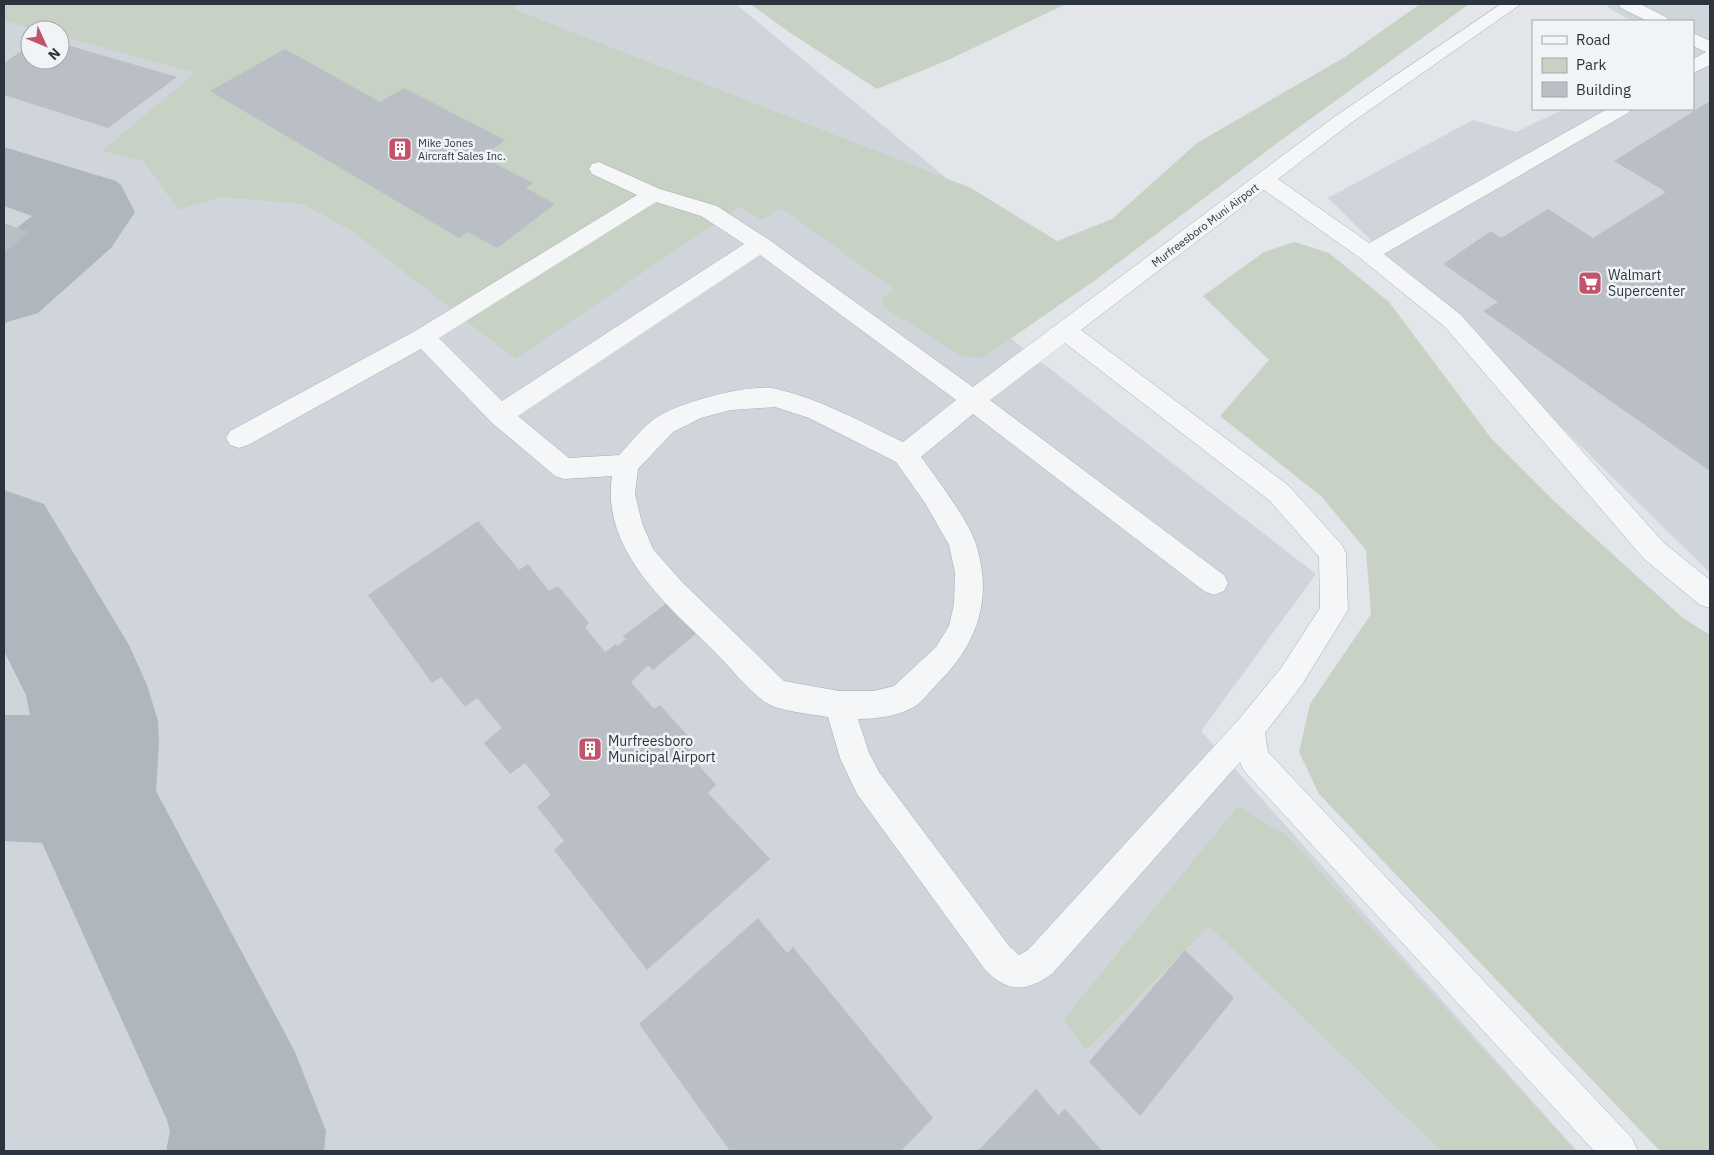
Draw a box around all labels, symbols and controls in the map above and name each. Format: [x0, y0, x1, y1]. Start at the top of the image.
north arrow [20, 20, 70, 70]
legend [1532, 20, 1694, 110]
text: Road [1576, 30, 1611, 49]
text: N [44, 44, 64, 64]
text: Park [1576, 55, 1606, 74]
text: Building [1576, 80, 1631, 99]
building icon: Mike Jones Aircraft Sales Inc. [387, 136, 413, 162]
place label: Mike Jones Aircraft Sales Inc. [418, 136, 506, 163]
street label: Murfreesboro Muni Airport [1149, 180, 1261, 270]
place label: Walmart Supercenter [1608, 266, 1685, 300]
supermarket icon: Walmart Supercenter [1577, 270, 1603, 296]
place label: Murfreesboro Municipal Airport [608, 732, 716, 766]
building icon: Murfreesboro Municipal Airport [577, 736, 603, 762]

